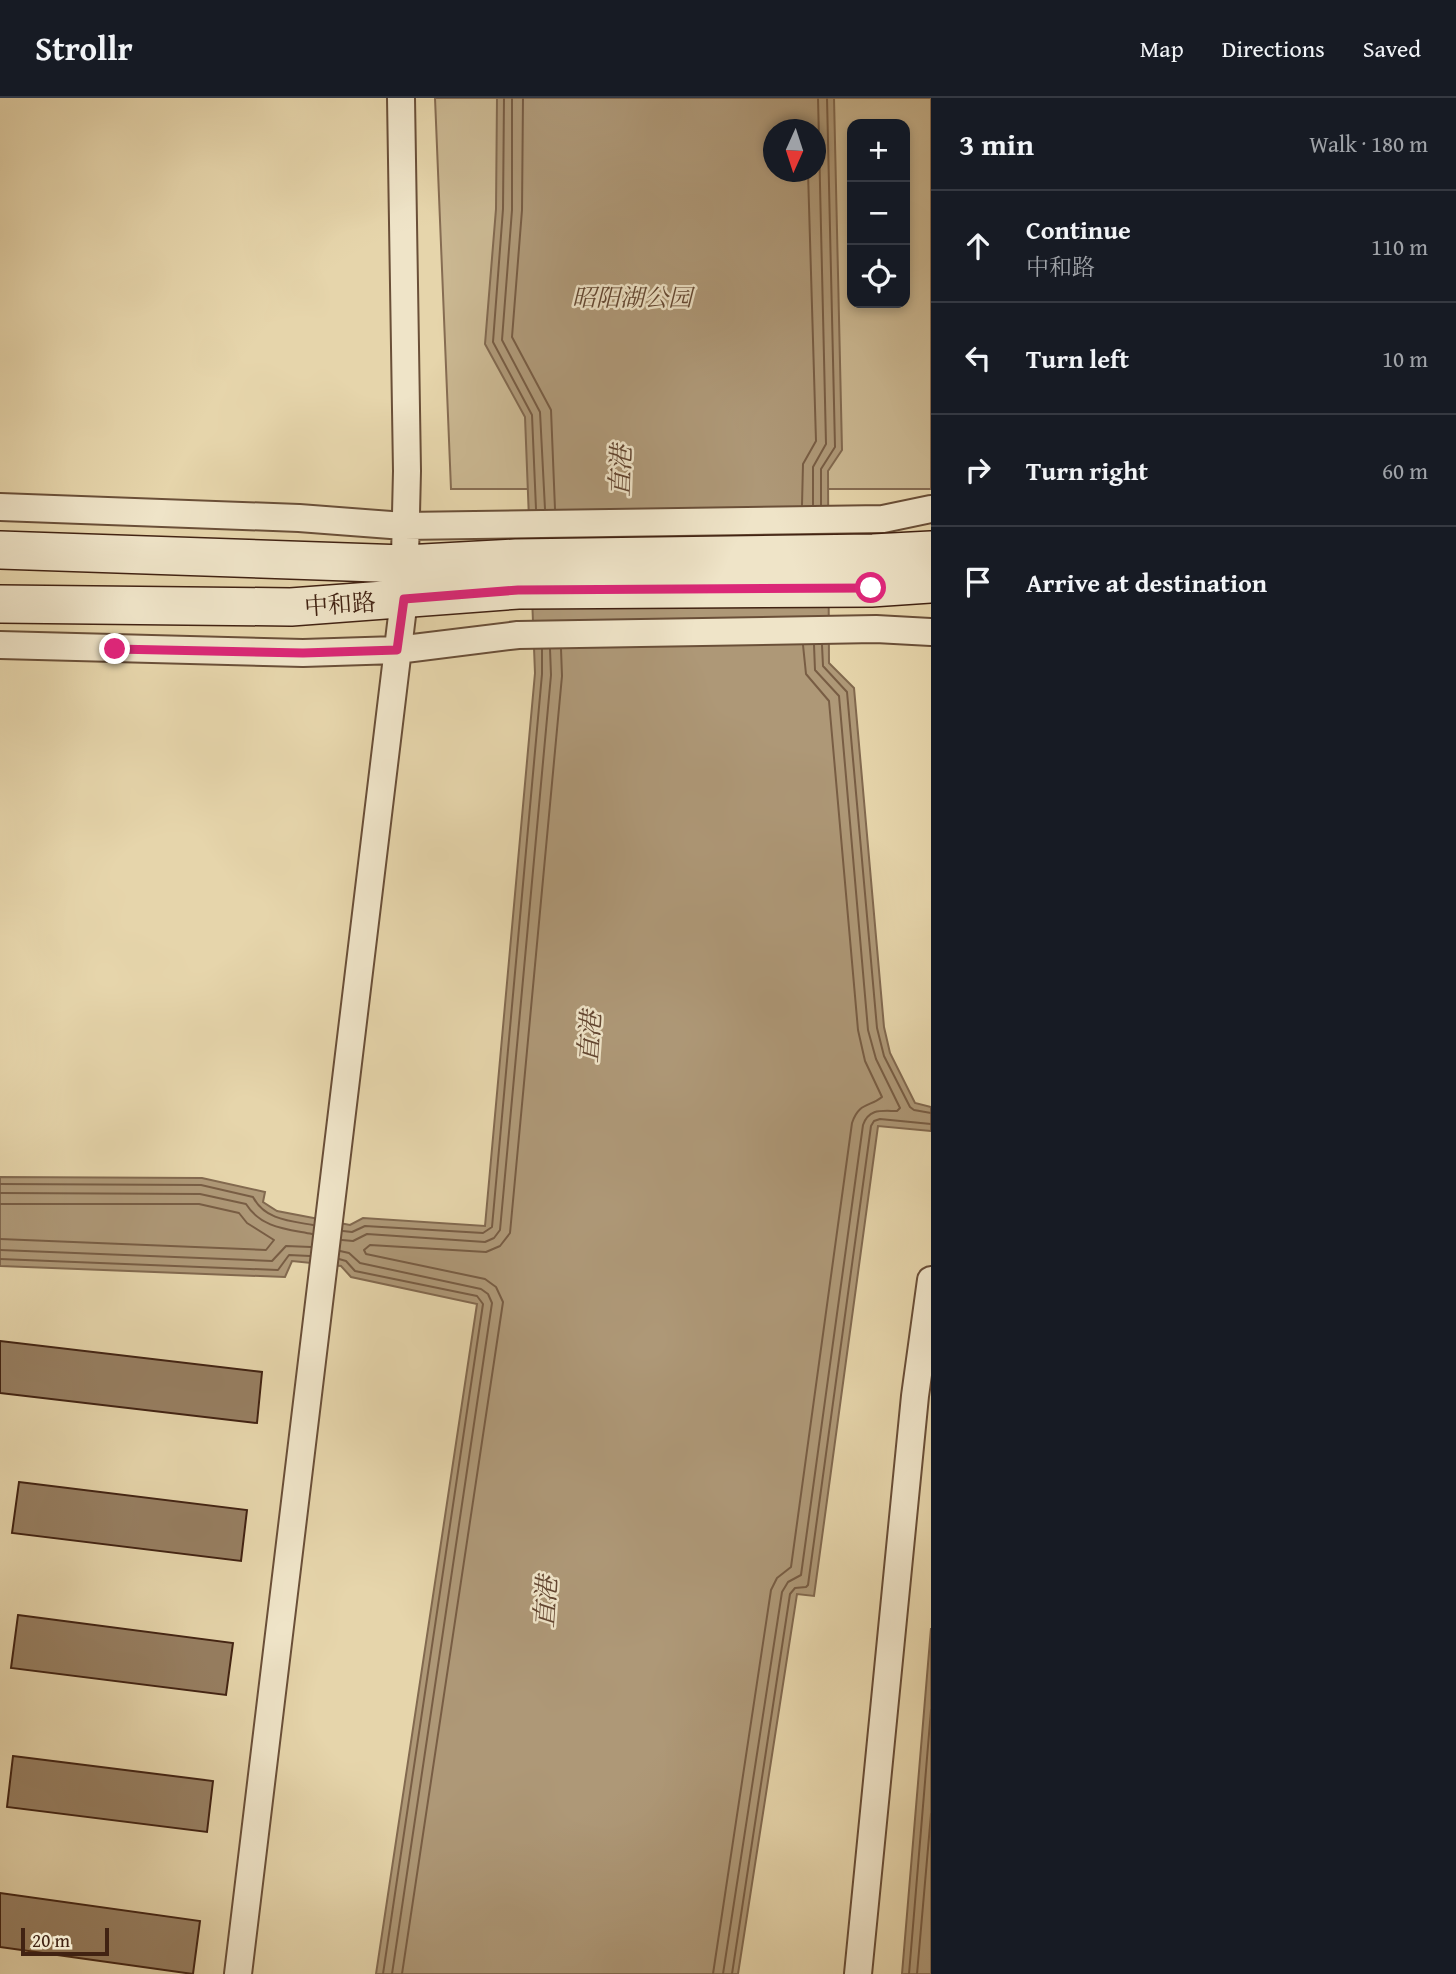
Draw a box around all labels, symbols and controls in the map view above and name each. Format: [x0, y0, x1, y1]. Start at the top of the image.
text: Strollr [35, 24, 133, 72]
text: Map [1140, 31, 1184, 66]
text: Directions [1222, 31, 1325, 66]
text: Saved [1363, 31, 1421, 66]
north arrow [763, 119, 826, 182]
map controls [847, 119, 910, 308]
button: + [847, 119, 910, 182]
text: 3 min [959, 122, 1034, 166]
text: Walk · 180 m [1309, 127, 1428, 160]
button: − [847, 182, 910, 245]
text: Continue [1026, 210, 1131, 249]
icon: ahead [959, 227, 997, 265]
text: 110 m [1371, 230, 1428, 263]
button: locate [847, 245, 910, 308]
text: 中和路 [1026, 250, 1095, 283]
park label: 昭阳湖公园 [572, 280, 696, 315]
icon: left [959, 339, 997, 377]
text: Turn left [1026, 339, 1129, 378]
text: 10 m [1382, 342, 1428, 375]
water label: 直港 [600, 441, 640, 498]
icon: right [959, 451, 997, 489]
text: Turn right [1026, 451, 1148, 490]
text: 60 m [1382, 454, 1428, 487]
icon: arrive [959, 563, 997, 601]
text: Arrive at destination [1026, 563, 1267, 602]
route start [855, 572, 886, 603]
street label: 中和路 [303, 584, 377, 624]
route end [99, 633, 130, 664]
water label: 直港 [568, 1007, 610, 1064]
water label: 直港 [524, 1572, 566, 1629]
scale bar [21, 1925, 108, 1957]
text: 20 m [32, 1926, 70, 1954]

